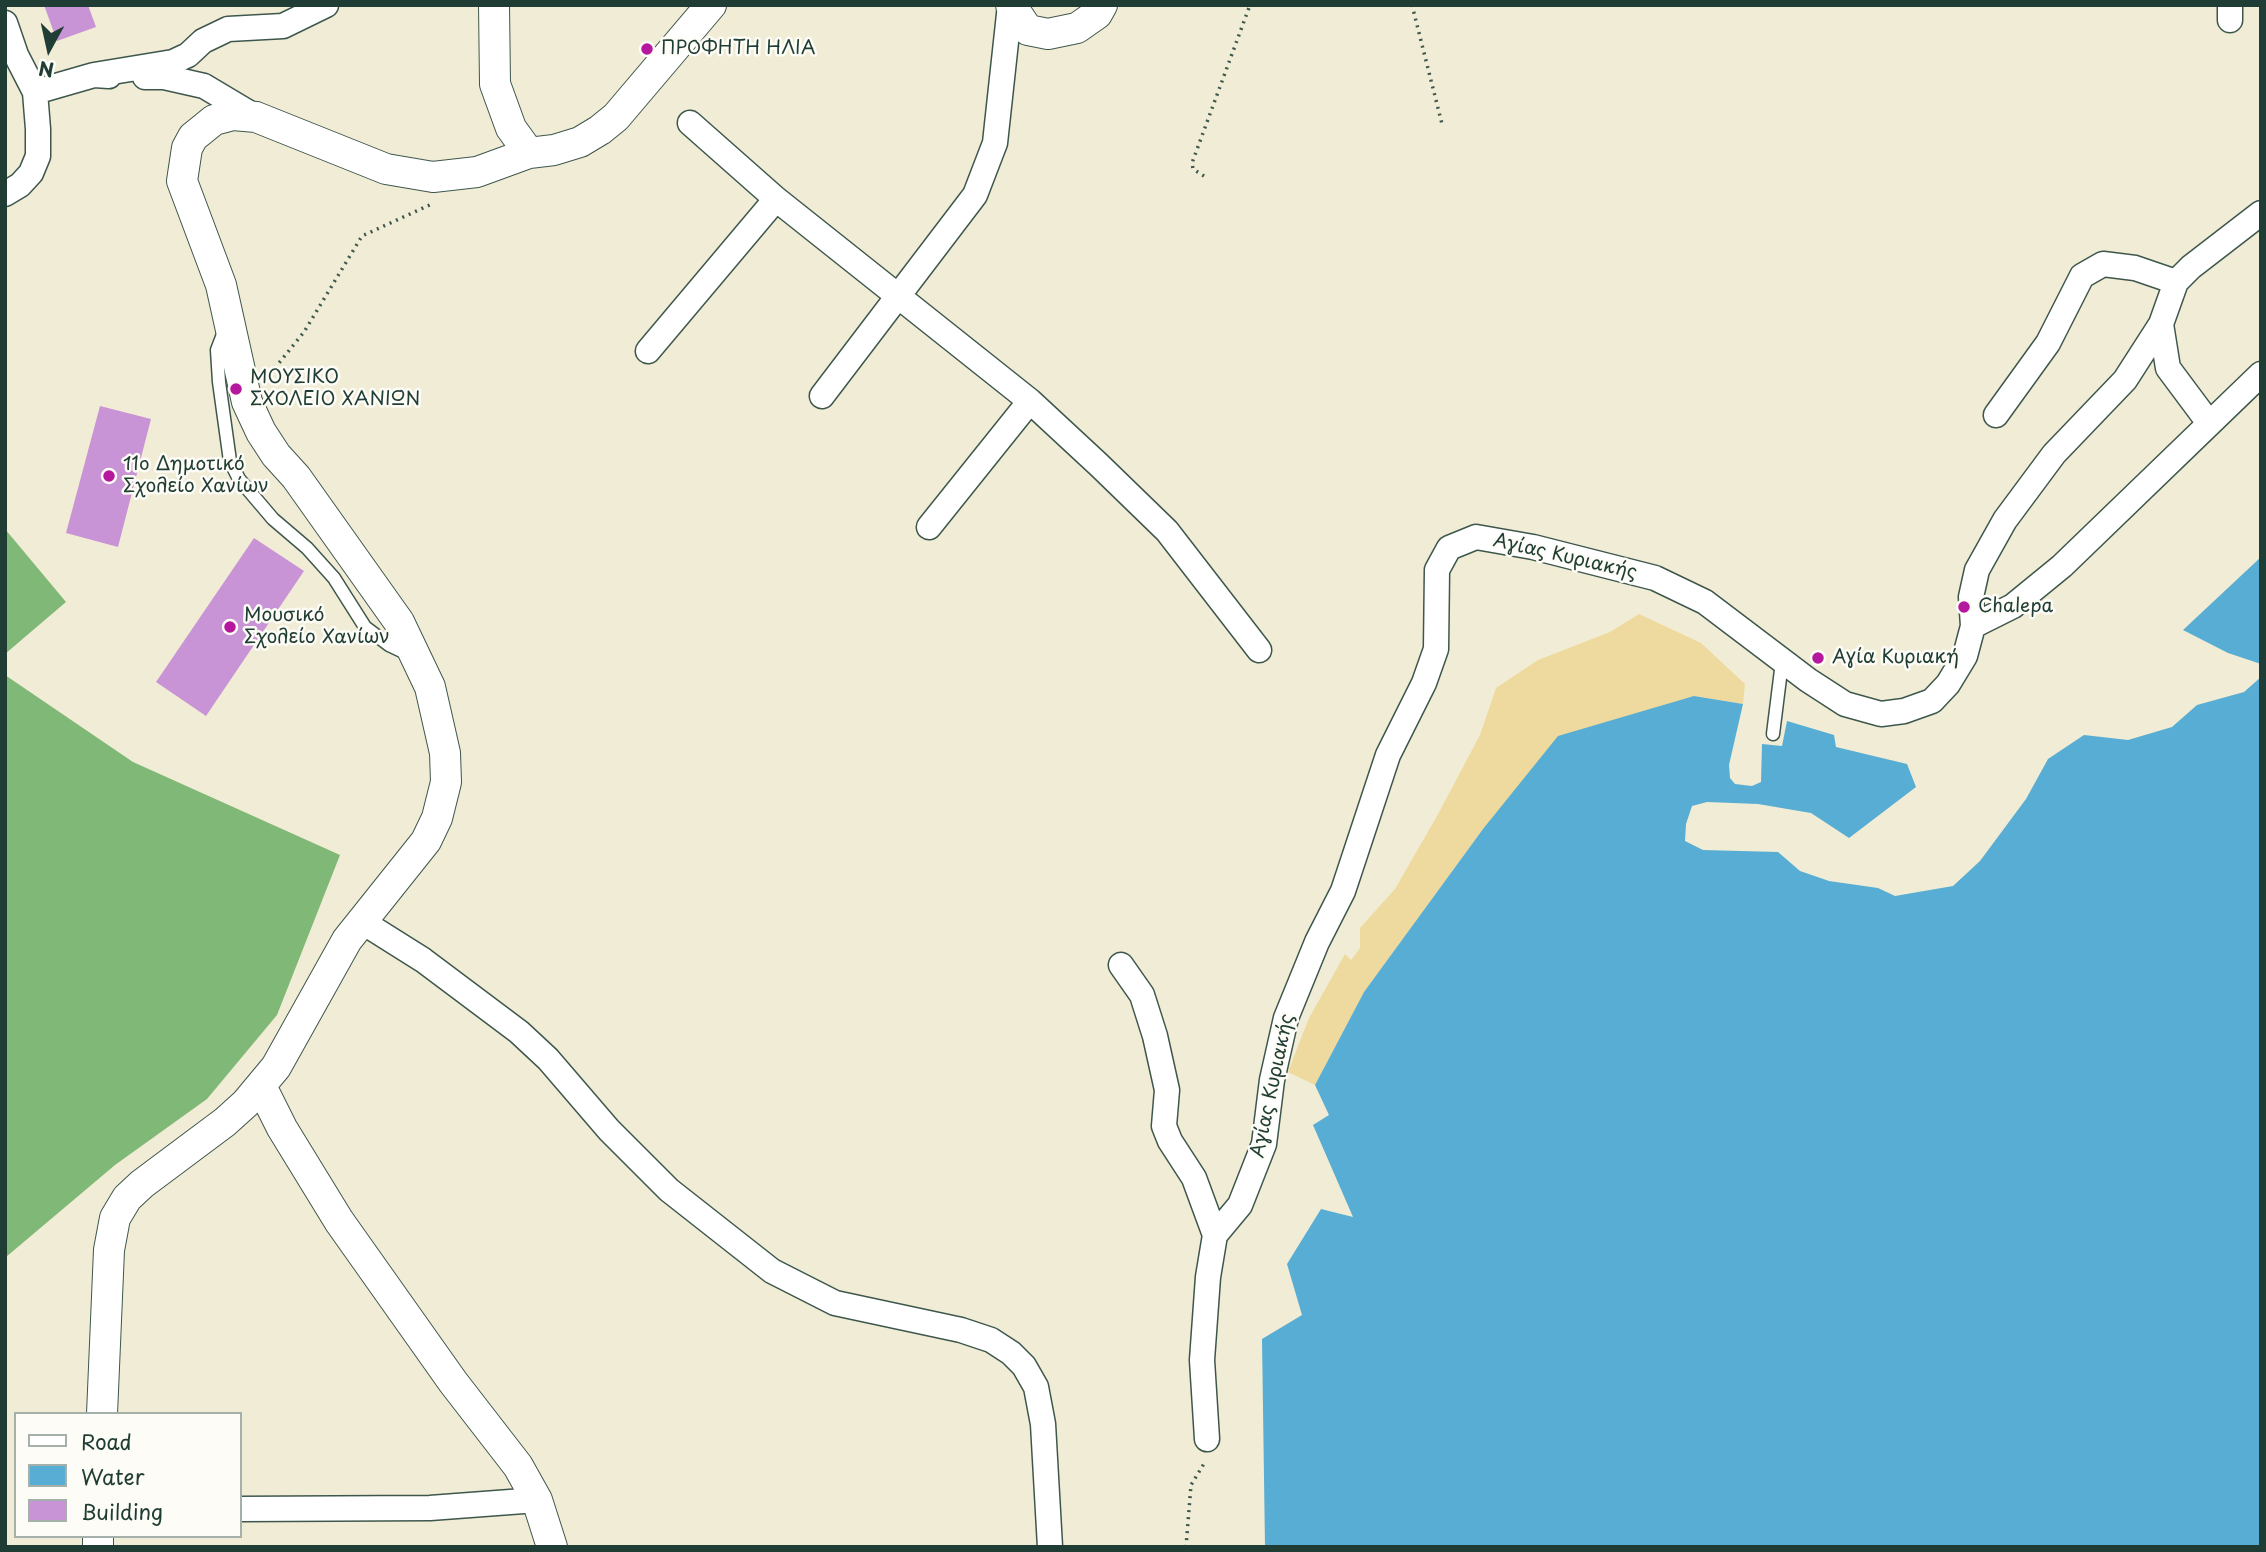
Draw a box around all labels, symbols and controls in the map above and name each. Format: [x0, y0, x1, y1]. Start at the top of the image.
north arrow [14, 14, 84, 84]
place label: ΠΡΟΦΗΤΗ ΗΛΙΑ [661, 38, 815, 60]
marker: ΠΡΟΦΗΤΗ ΗΛΙΑ [639, 41, 655, 57]
text: N [37, 55, 55, 85]
place label: ΜΟΥΣΙΚΟ ΣΧΟΛΕΙΟ ΧΑΝΙΩΝ [250, 367, 420, 411]
marker: ΜΟΥΣΙΚΟ ΣΧΟΛΕΙΟ ΧΑΝΙΩΝ [228, 381, 244, 397]
place label: 11o Δημοτικό Σχολείο Χανίων [123, 454, 269, 498]
marker: 11o Δημοτικό Σχολείο Χανίων [101, 468, 117, 484]
street label: Αγίας Κυριακής [1491, 529, 1639, 585]
place label: Chalepa [1978, 596, 2053, 618]
marker: Chalepa [1956, 599, 1972, 615]
place label: Μουσικό Σχολείο Χανίων [244, 605, 390, 649]
marker: Μουσικό Σχολείο Χανίων [222, 619, 238, 635]
place label: Αγία Κυριακή [1832, 647, 1959, 669]
marker: Αγία Κυριακή [1810, 650, 1826, 666]
street label: Αγίας Κυριακής [1247, 1012, 1299, 1160]
legend [14, 1412, 242, 1538]
text: Road [81, 1425, 132, 1457]
text: Water [81, 1460, 144, 1492]
text: Building [81, 1495, 163, 1527]

